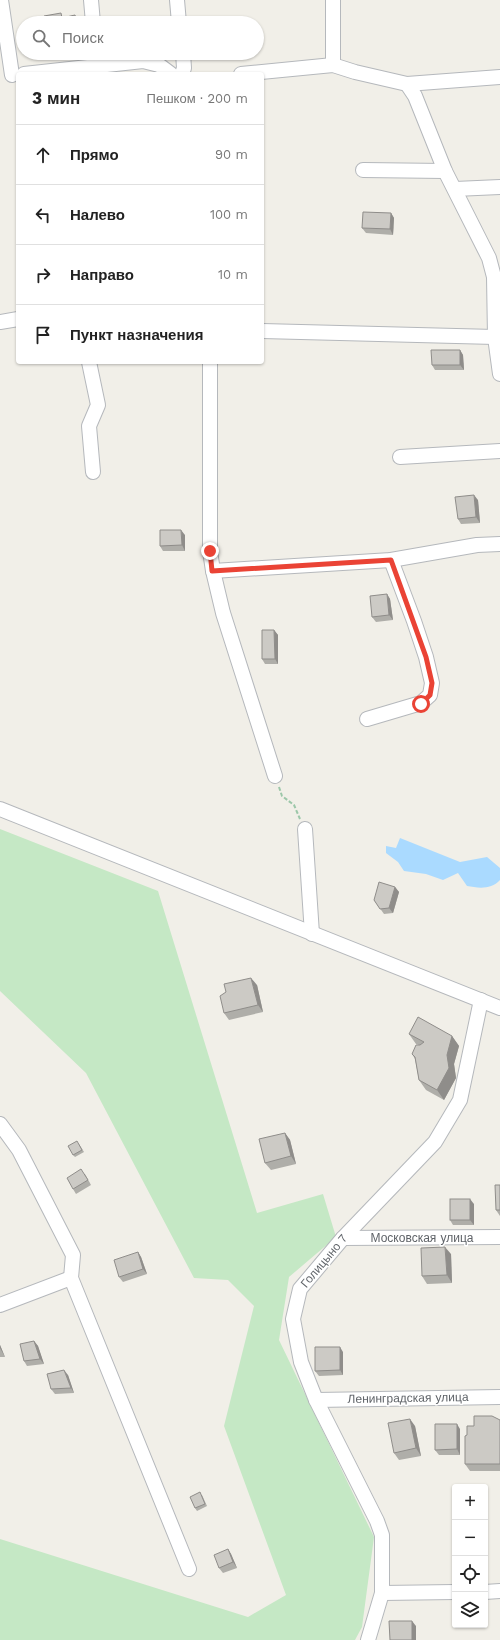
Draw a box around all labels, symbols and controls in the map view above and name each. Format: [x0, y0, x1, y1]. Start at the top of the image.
search box [16, 16, 264, 60]
icon: search [30, 27, 52, 49]
text: Поиск [62, 29, 104, 47]
text: 3 мин [32, 88, 80, 108]
text: Пешком · 200 m [147, 91, 248, 106]
icon: ahead [32, 144, 54, 166]
text: Прямо [70, 146, 119, 164]
text: 90 m [215, 147, 248, 162]
icon: left [32, 204, 54, 226]
text: Налево [70, 206, 125, 224]
text: 100 m [210, 207, 248, 222]
icon: right [32, 264, 54, 286]
text: Направо [70, 266, 134, 284]
text: 10 m [218, 267, 248, 282]
icon: arrive [32, 324, 54, 346]
text: Пункт назначения [70, 326, 203, 344]
route end [201, 542, 219, 560]
route start [412, 695, 430, 713]
street label: Голицыно 7 [298, 1231, 350, 1290]
street label: Московская улица [371, 1231, 474, 1245]
street label: Ленинградская улица [347, 1390, 469, 1406]
map controls [452, 1484, 488, 1628]
button: + [452, 1484, 488, 1520]
button: − [452, 1520, 488, 1556]
button: locate [452, 1556, 488, 1592]
button: layers [452, 1592, 488, 1628]

